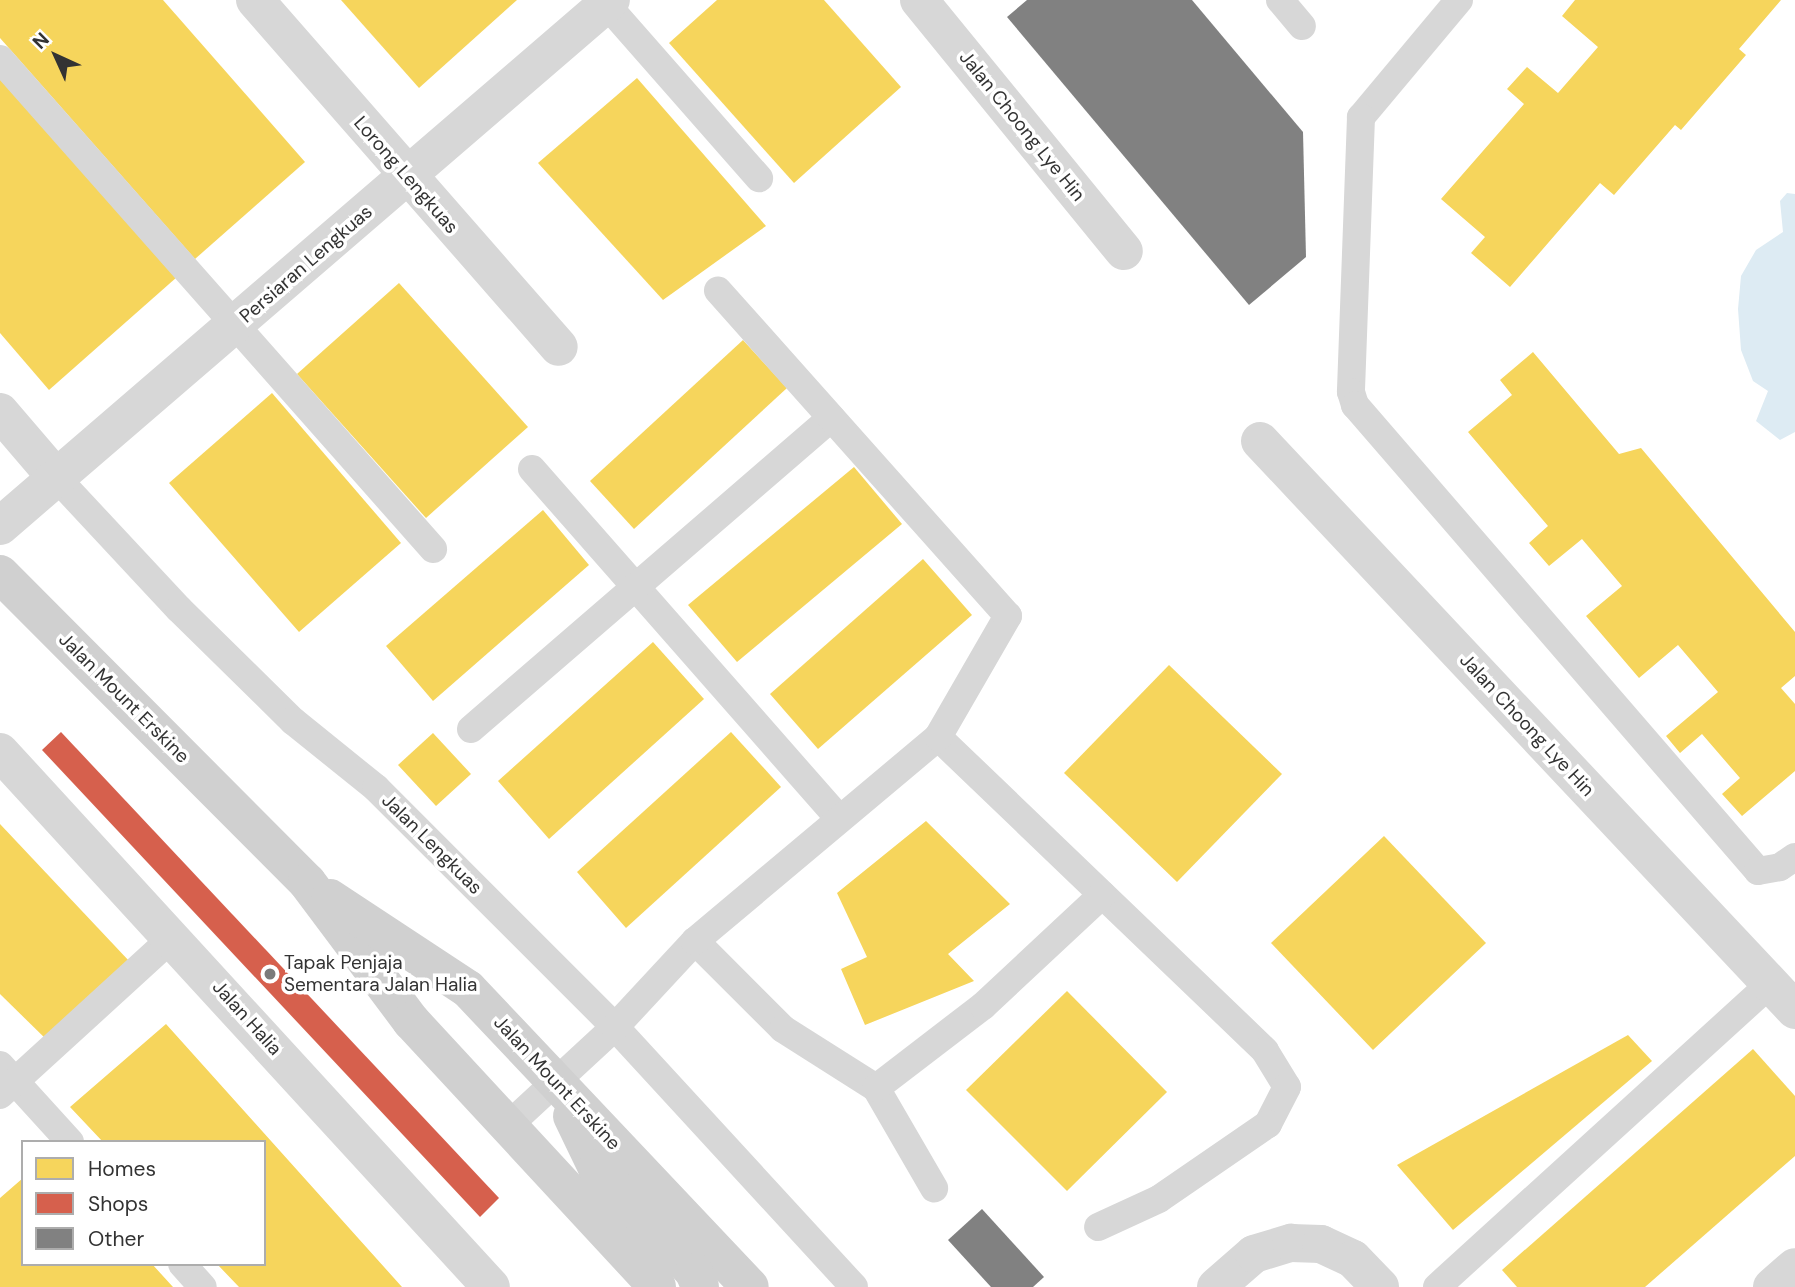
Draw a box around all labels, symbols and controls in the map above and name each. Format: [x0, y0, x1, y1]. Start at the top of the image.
north arrow [21, 21, 91, 91]
text: N [27, 27, 55, 55]
street label: Jalan Choong Lye Hin [954, 46, 1090, 206]
street label: Lorong Lengkuas [349, 112, 463, 238]
street label: Persiaran Lengkuas [235, 200, 377, 328]
street label: Jalan Mount Erskine [54, 628, 194, 768]
street label: Jalan Choong Lye Hin [1455, 649, 1599, 801]
street label: Jalan Lengkuas [377, 789, 487, 899]
place label: Tapak Penjaja Sementara Jalan Halia [284, 952, 477, 996]
marker: Tapak Penjaja Sementara Jalan Halia [262, 966, 278, 982]
street label: Jalan Halia [207, 976, 287, 1060]
street label: Jalan Mount Erskine [489, 1011, 625, 1155]
legend [21, 1140, 266, 1266]
text: Homes [88, 1155, 156, 1183]
text: Shops [88, 1190, 148, 1218]
text: Other [88, 1225, 144, 1253]

